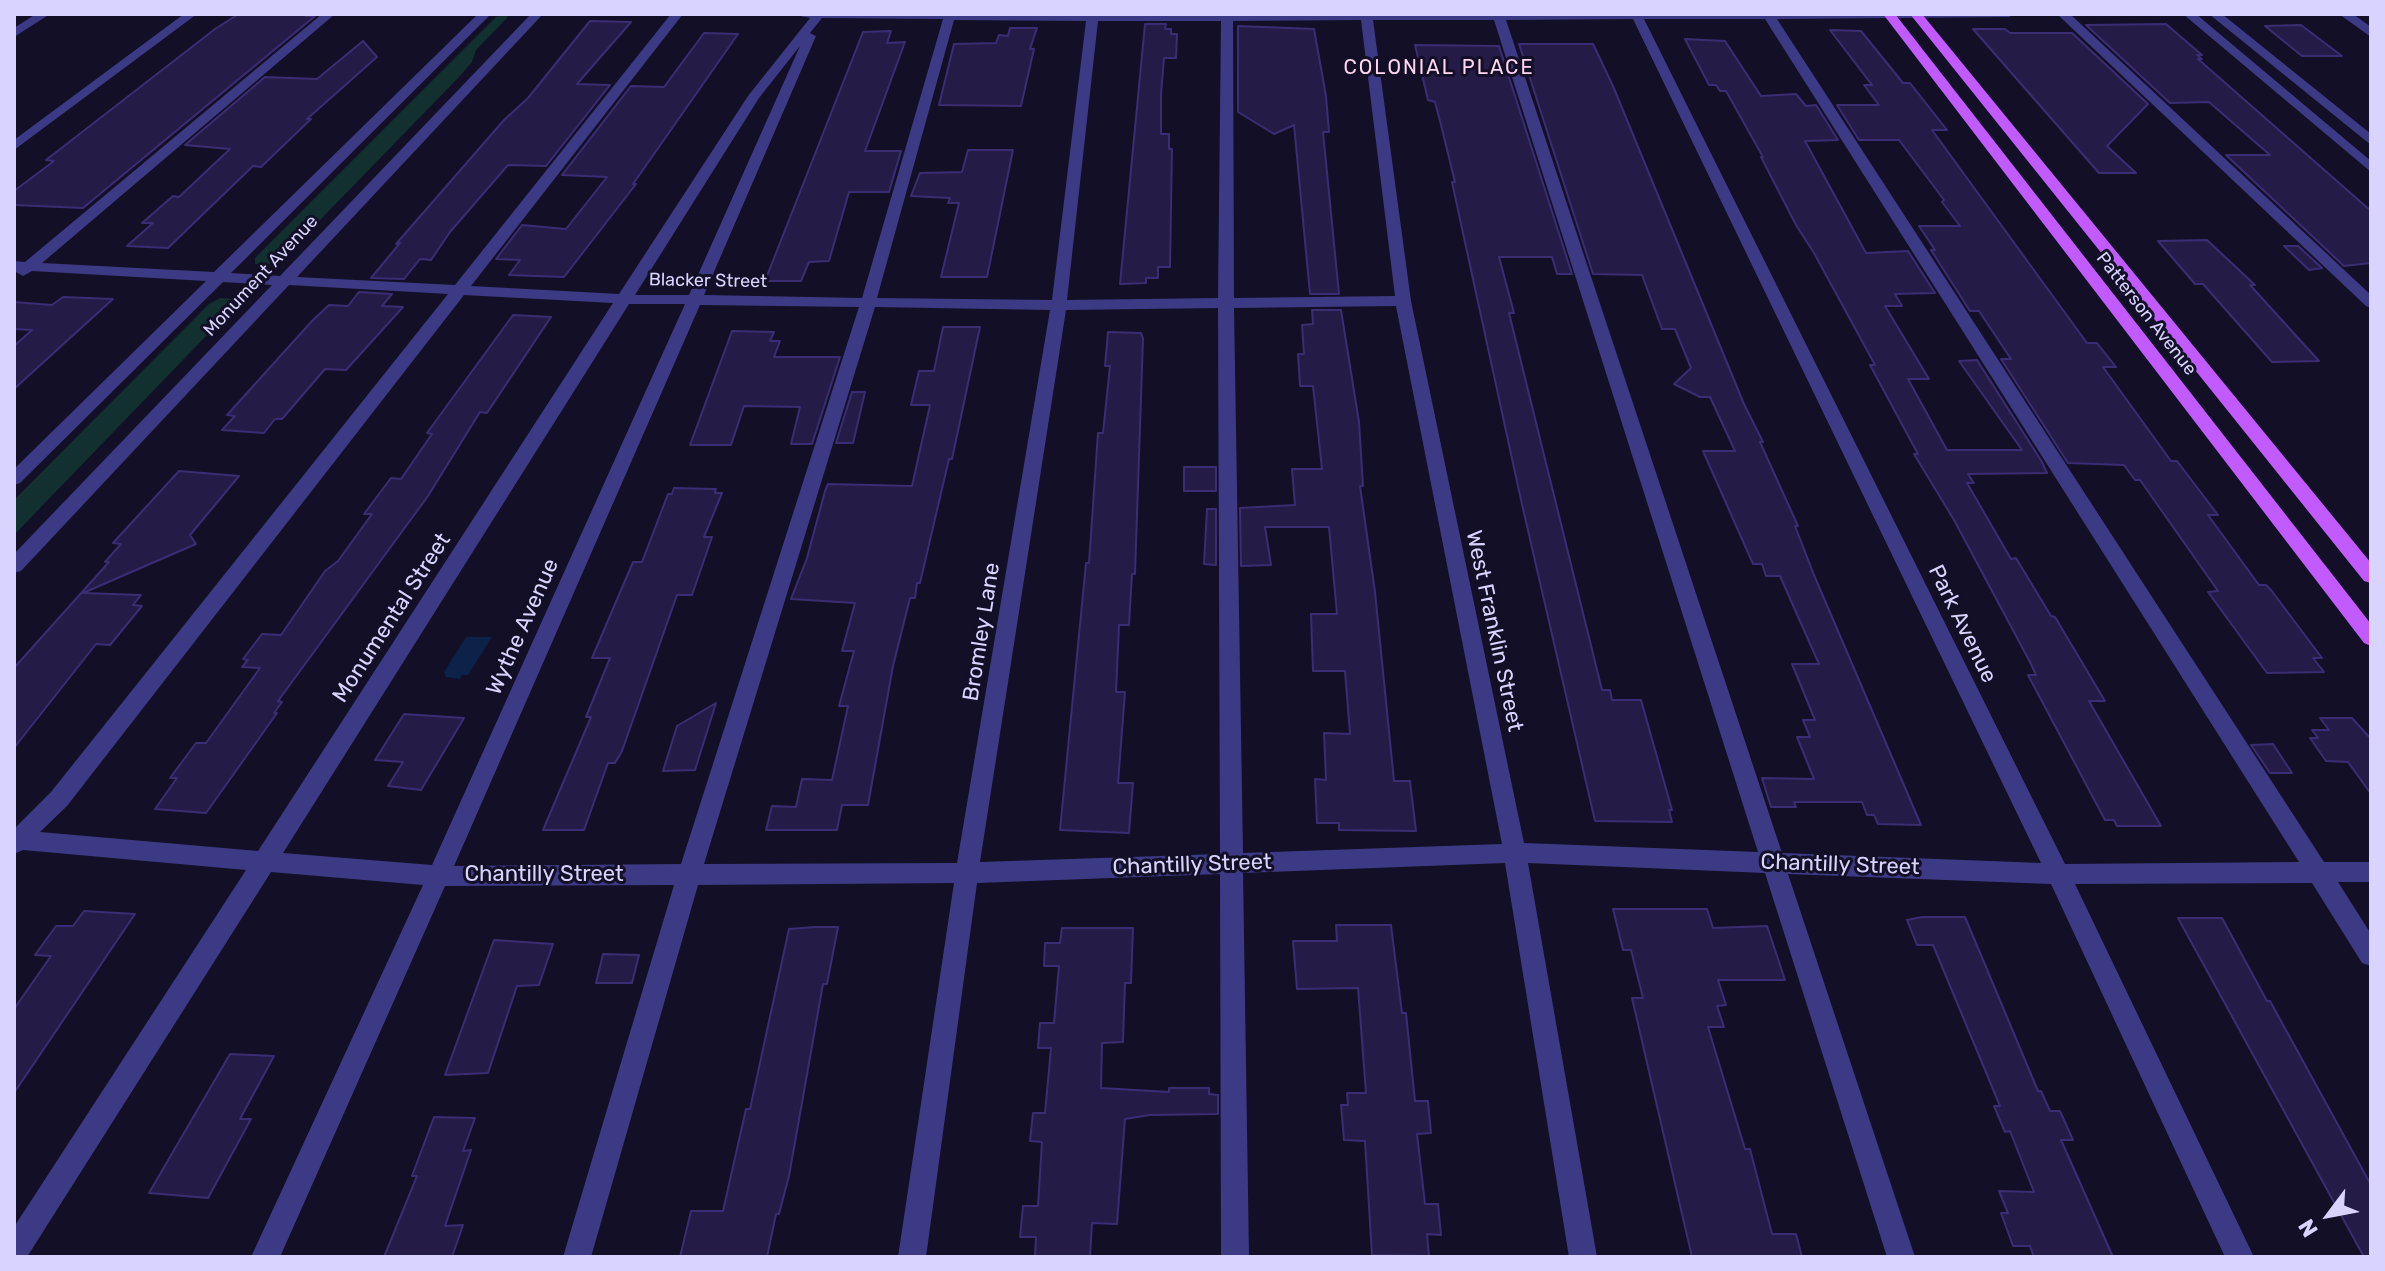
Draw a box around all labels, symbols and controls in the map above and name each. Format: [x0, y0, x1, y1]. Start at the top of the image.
district label: COLONIAL PLACE [1343, 56, 1535, 80]
street label: Monument Avenue [199, 211, 323, 341]
street label: Patterson Avenue [2091, 248, 2201, 380]
street label: Blacker Street [649, 269, 767, 293]
street label: Monumental Street [327, 528, 457, 708]
street label: West Franklin Street [1460, 528, 1528, 734]
street label: Wythe Avenue [481, 555, 565, 699]
street label: Bromley Lane [958, 561, 1006, 703]
street label: Park Avenue [1922, 561, 2002, 687]
street label: Chantilly Street [1112, 849, 1272, 881]
street label: Chantilly Street [1760, 849, 1920, 881]
street label: Chantilly Street [464, 862, 624, 888]
north arrow [2289, 1175, 2369, 1255]
text: N [2293, 1214, 2324, 1242]

